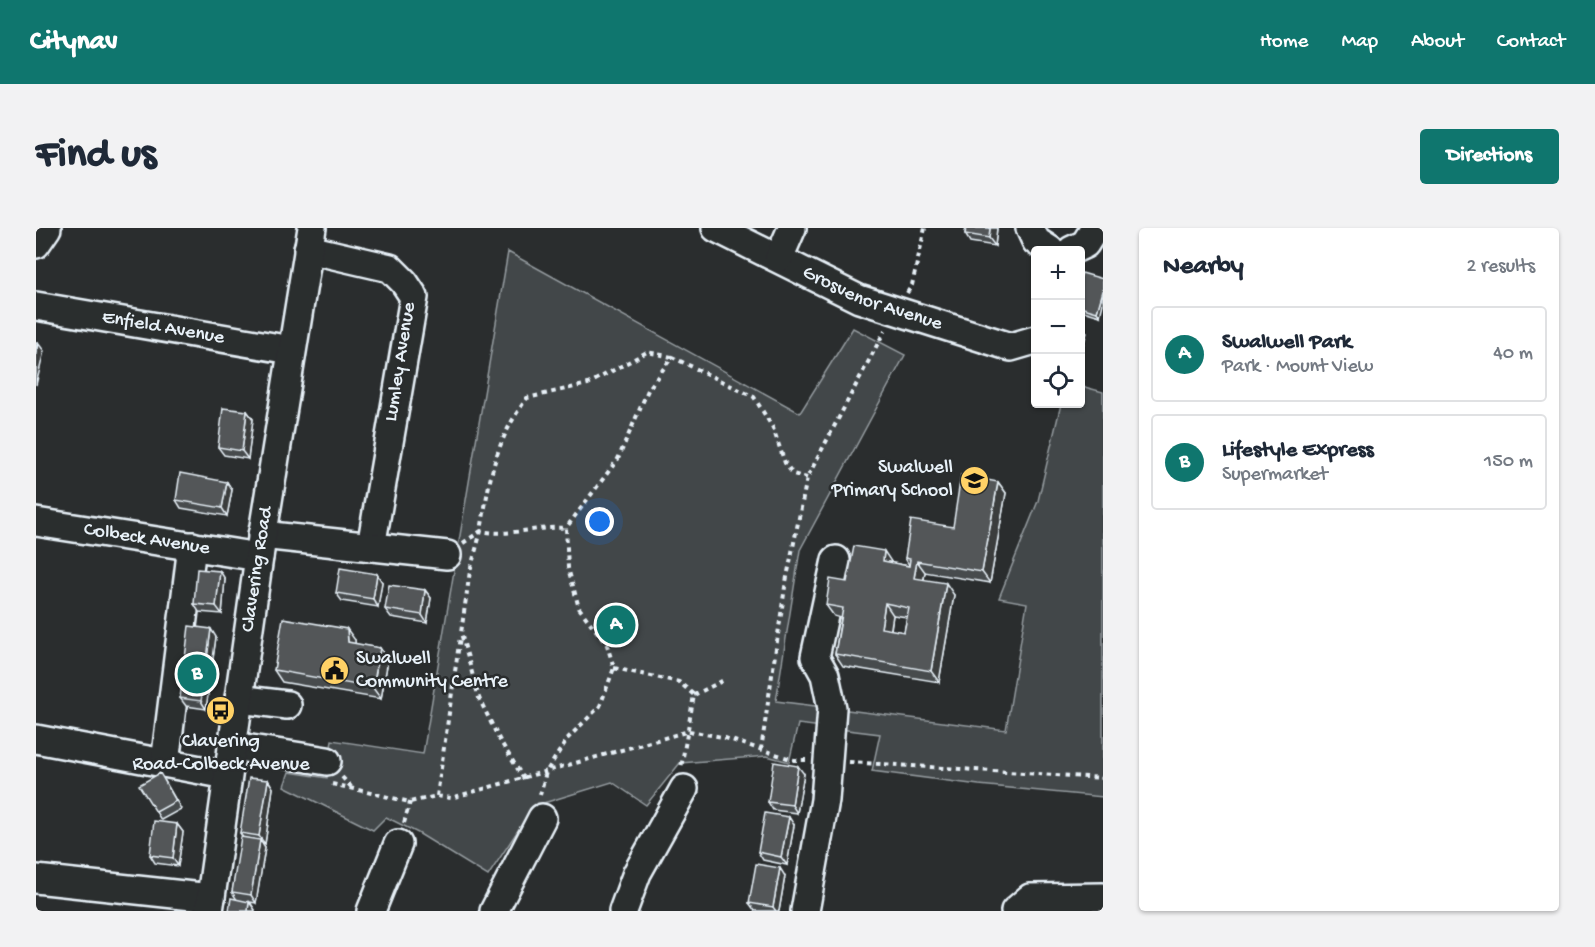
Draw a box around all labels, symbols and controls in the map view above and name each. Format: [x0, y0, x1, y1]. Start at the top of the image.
text: Citynav [30, 26, 118, 59]
text: Home [1260, 30, 1308, 55]
text: Map [1341, 30, 1378, 55]
text: About [1411, 30, 1464, 55]
text: Contact [1497, 30, 1565, 55]
button: Directions [1420, 129, 1559, 184]
text: Find us [36, 132, 156, 181]
map controls [1031, 246, 1085, 408]
button: + [1031, 246, 1085, 300]
text: Nearby [1163, 252, 1244, 283]
text: 2 results [1466, 256, 1535, 279]
street label: Grosvenor Avenue [798, 261, 946, 336]
street label: Lumley Avenue [380, 300, 422, 423]
button: − [1031, 300, 1085, 354]
street label: Enfield Avenue [100, 306, 227, 350]
text: Swalwell Park [1222, 330, 1352, 356]
text: A [1179, 343, 1190, 366]
text: 40 m [1493, 343, 1533, 366]
button: locate [1031, 354, 1085, 408]
text: Park · Mount View [1222, 356, 1373, 379]
text: Lifestyle Express [1222, 438, 1374, 464]
text: B [1179, 451, 1190, 474]
text: 150 m [1484, 451, 1533, 474]
place label: Swalwell Primary School [831, 457, 953, 503]
school or university icon: Swalwell Primary School [958, 464, 990, 496]
text: Supermarket [1222, 464, 1328, 487]
street label: Clavering Road [237, 503, 279, 634]
your location [585, 507, 614, 536]
street label: Colbeck Avenue [82, 518, 212, 561]
pin: A [596, 602, 636, 648]
place label: Swalwell Community Centre [356, 648, 508, 694]
pin: B [178, 652, 216, 696]
public building icon: Swalwell Community Centre [319, 655, 351, 687]
bus stop icon: Clavering Road-Colbeck Avenue [205, 695, 237, 727]
place label: Clavering Road-Colbeck Avenue [132, 731, 310, 777]

